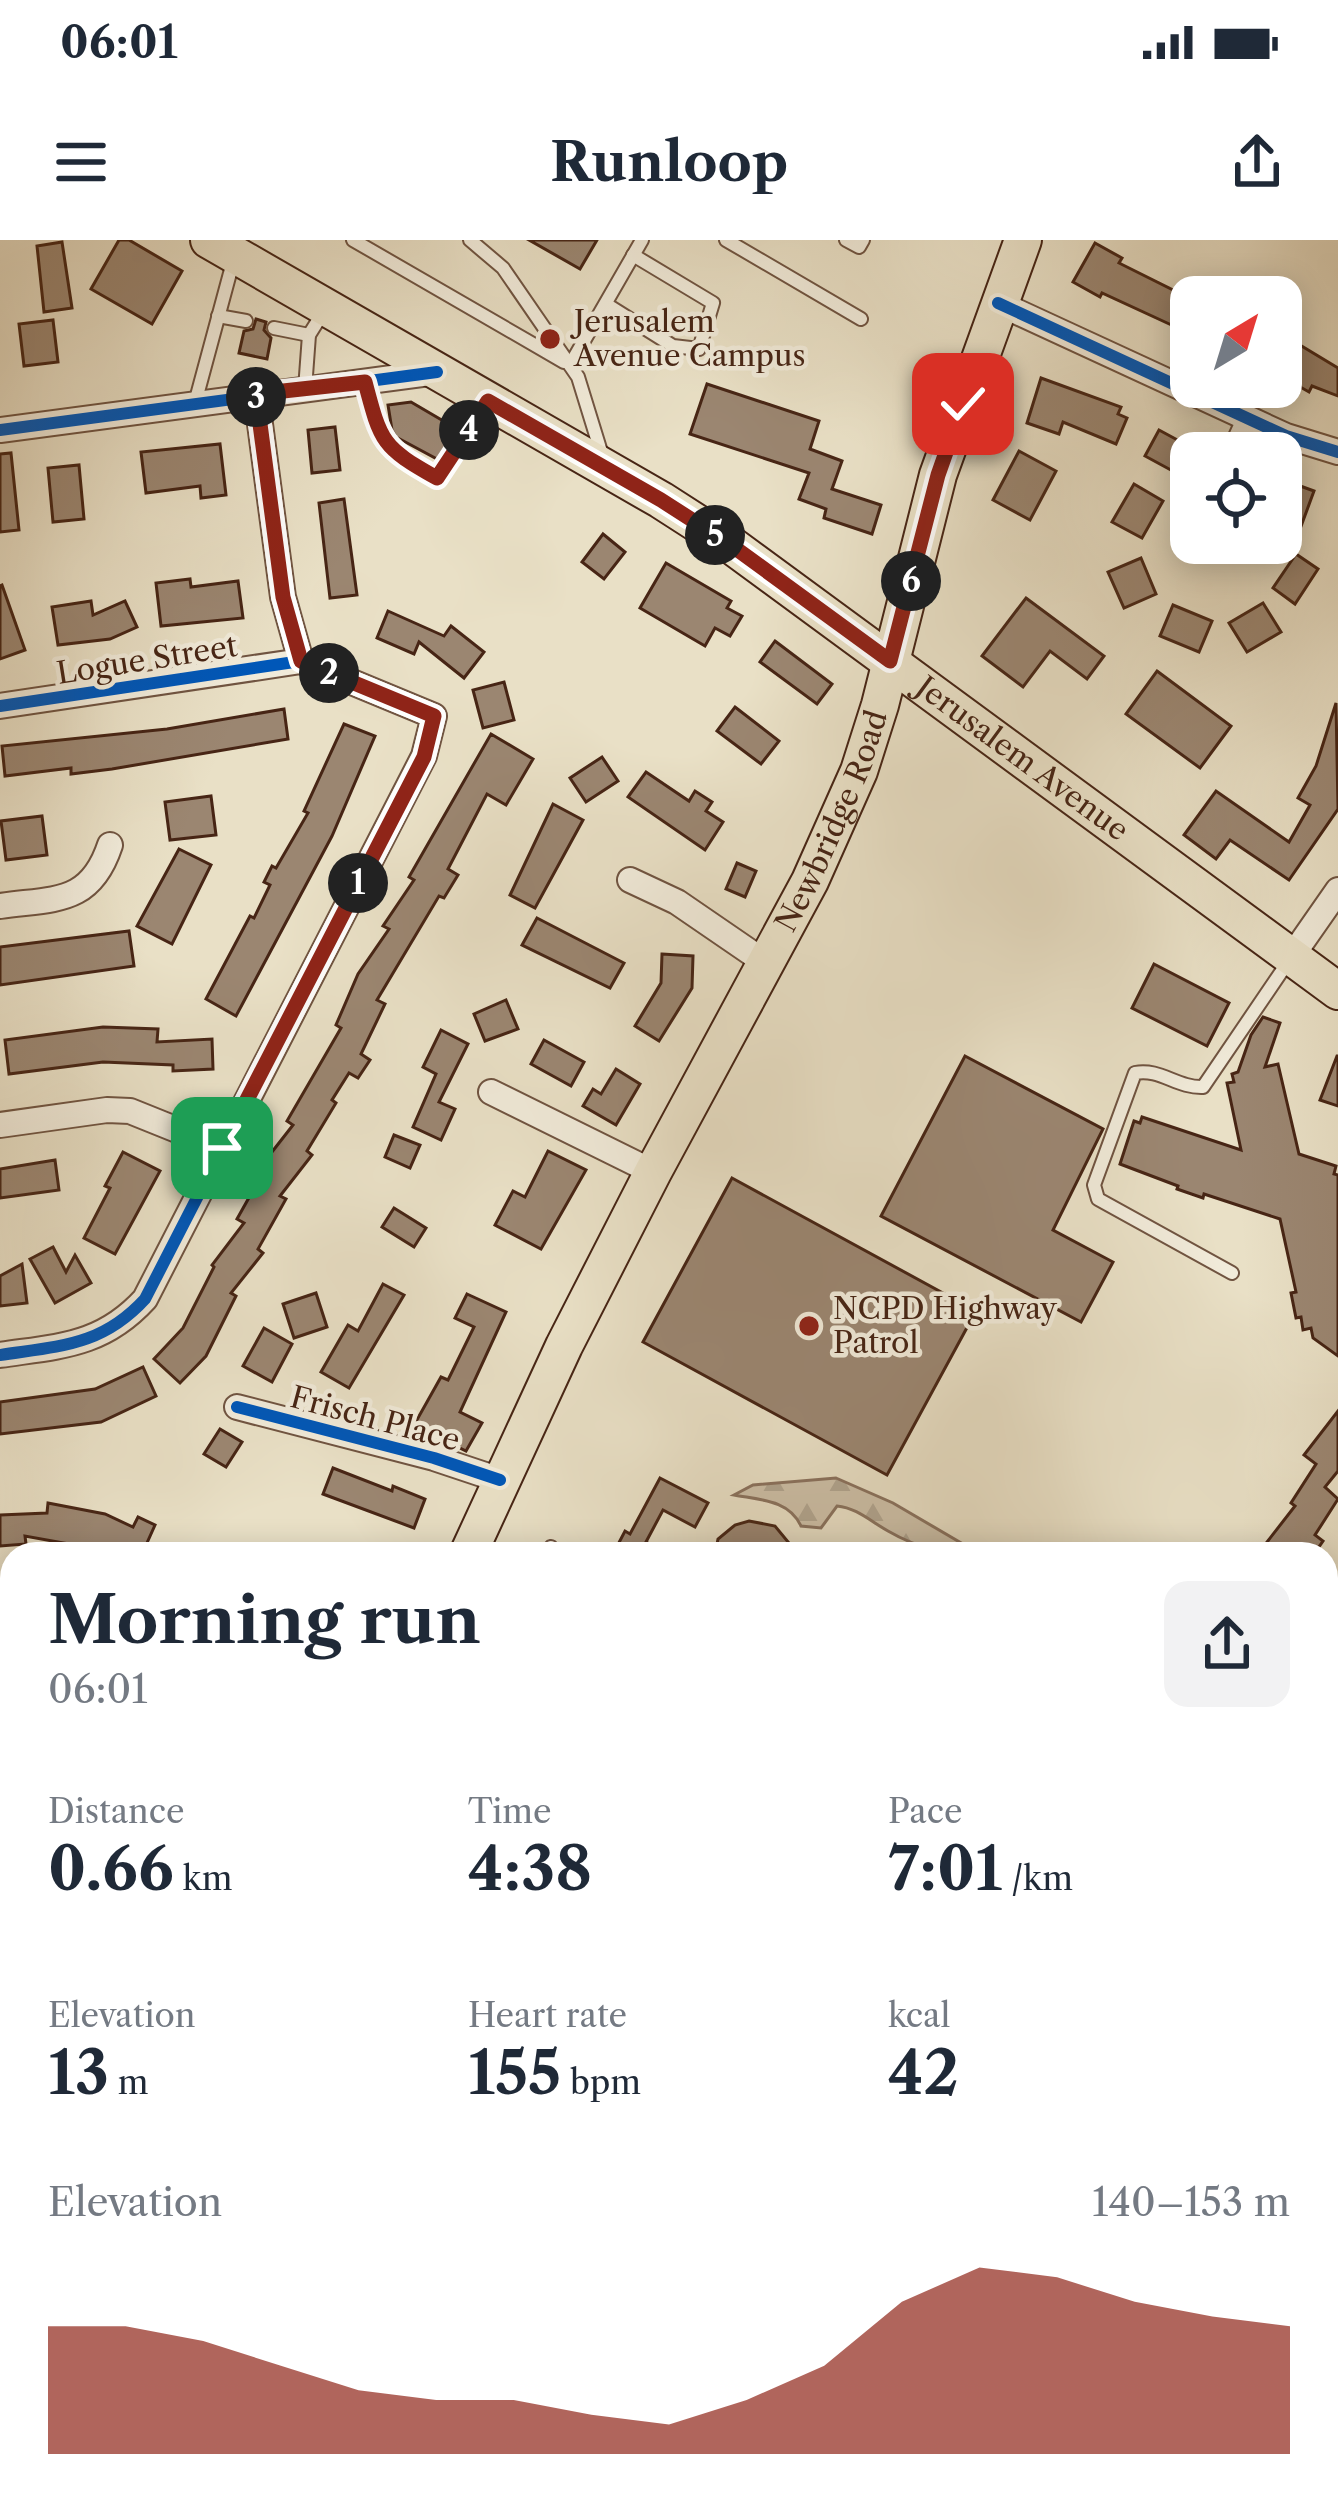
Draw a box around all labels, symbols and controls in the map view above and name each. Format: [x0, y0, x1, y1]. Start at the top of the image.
text: 06:01 [60, 14, 178, 70]
icon: menu [48, 129, 114, 195]
text: Runloop [550, 129, 788, 195]
icon: share [1224, 129, 1290, 195]
north arrow [1170, 276, 1302, 408]
map controls [1170, 276, 1302, 564]
place label: Jerusalem Avenue Campus [570, 303, 806, 374]
marker: Jerusalem Avenue Campus [537, 326, 563, 352]
pin [912, 353, 1014, 455]
pin: 3 [226, 367, 286, 427]
icon: check [930, 371, 996, 437]
text: 3 [247, 376, 265, 417]
pin: 4 [439, 400, 499, 460]
text: 4 [459, 409, 479, 450]
button: locate [1170, 432, 1302, 564]
pin: 5 [685, 505, 745, 565]
text: 5 [706, 514, 724, 555]
pin: 6 [881, 551, 941, 611]
text: 6 [901, 560, 921, 601]
street label: Logue Street [54, 627, 240, 692]
pin: 2 [299, 643, 359, 703]
text: 2 [319, 652, 339, 693]
street label: Jerusalem Avenue [906, 666, 1136, 849]
street label: Newbridge Road [767, 706, 895, 938]
pin: 1 [328, 853, 388, 913]
text: 1 [351, 862, 365, 903]
pin [171, 1097, 273, 1199]
icon: arrive [189, 1115, 255, 1181]
place label: NCPD Highway Patrol [833, 1290, 1057, 1361]
marker: NCPD Highway Patrol [796, 1313, 822, 1339]
street label: Frisch Place [286, 1378, 464, 1459]
text: Morning run [48, 1579, 481, 1660]
button: share [1164, 1581, 1290, 1707]
text: 06:01 [48, 1665, 148, 1713]
text: Distance [48, 1791, 185, 1832]
text: Time [468, 1791, 551, 1832]
text: Pace [888, 1791, 963, 1832]
text: 0.66 [48, 1832, 174, 1906]
text: 4:38 [468, 1832, 592, 1906]
text: 7:01 [888, 1832, 1002, 1906]
text: km [174, 1858, 232, 1899]
text: /km [1002, 1858, 1073, 1899]
text: Elevation [48, 1995, 195, 2036]
text: Heart rate [468, 1995, 627, 2036]
text: kcal [888, 1995, 950, 2036]
text: 13 [48, 2036, 109, 2110]
text: 155 [468, 2036, 561, 2110]
text: 42 [888, 2036, 959, 2110]
text: m [109, 2062, 148, 2103]
text: bpm [561, 2062, 641, 2103]
text: Elevation [48, 2178, 222, 2226]
text: 140–153 m [1092, 2178, 1290, 2226]

